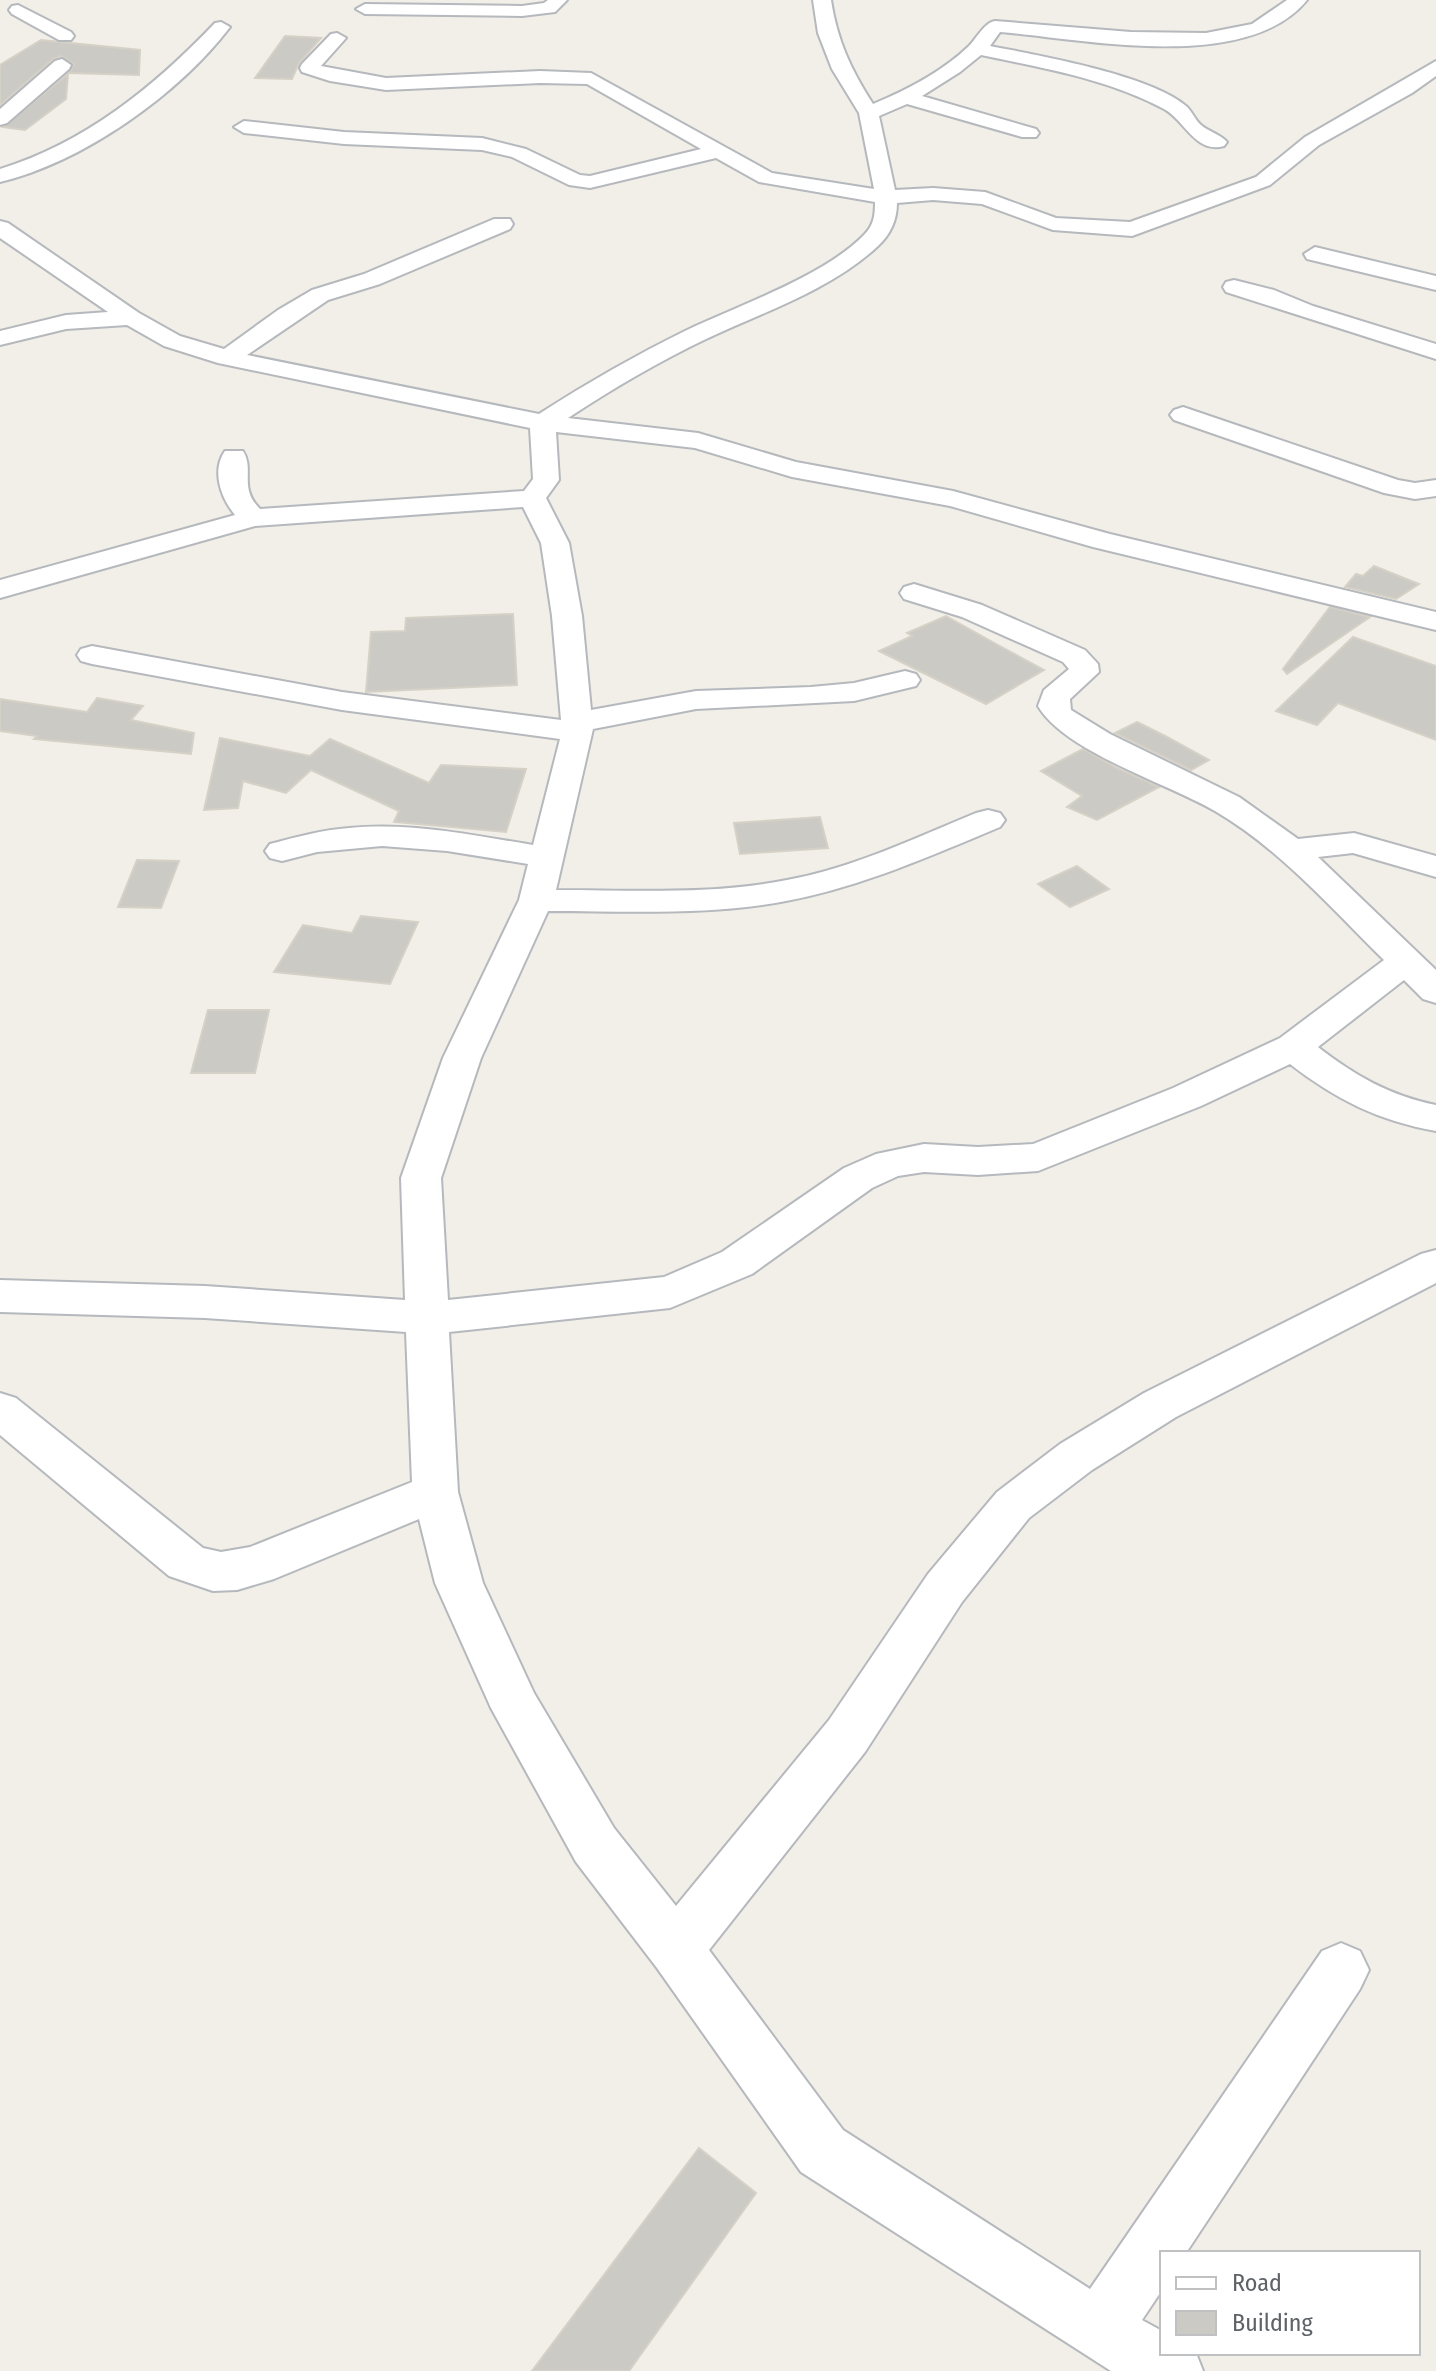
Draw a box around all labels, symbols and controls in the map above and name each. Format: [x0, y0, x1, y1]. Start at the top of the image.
legend [1160, 2251, 1420, 2355]
text: Road [1232, 2269, 1282, 2297]
text: Building [1232, 2309, 1314, 2337]

